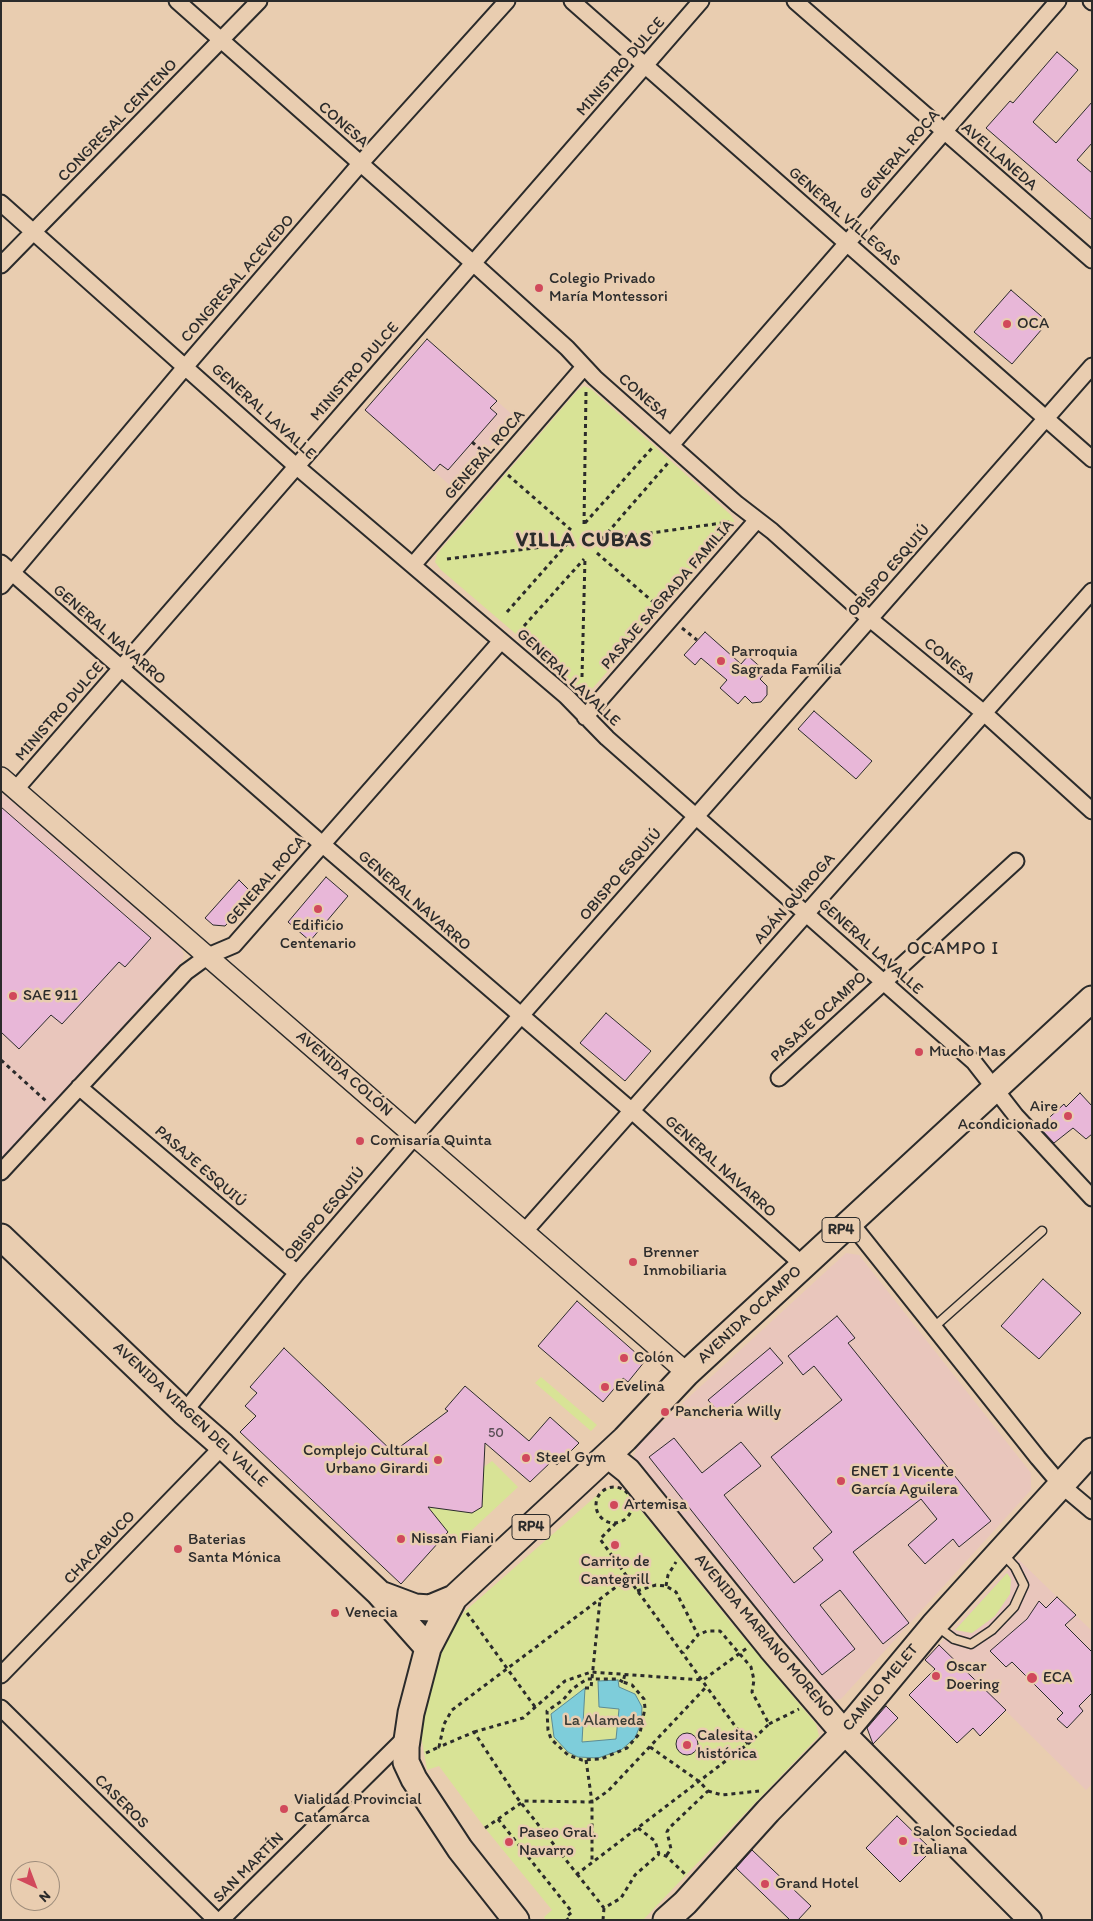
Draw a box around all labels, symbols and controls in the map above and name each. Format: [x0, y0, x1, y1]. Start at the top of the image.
street label: MINISTRO DULCE [573, 14, 669, 120]
street label: CONGRESAL CENTENO [54, 56, 182, 186]
street label: CONESA [314, 98, 372, 152]
street label: GENERAL ROCA [856, 106, 944, 204]
street label: AVELLANEDA [957, 119, 1041, 195]
street label: GENERAL VILLEGAS [784, 163, 904, 271]
street label: CONGRESAL ACEVEDO [177, 211, 299, 347]
place label: Colegio Privado María Montessori [549, 269, 668, 307]
marker: Colegio Privado María Montessori [533, 282, 545, 294]
place label: OCA [1017, 314, 1049, 334]
marker: OCA [1001, 318, 1013, 330]
street label: MINISTRO DULCE [307, 319, 403, 425]
street label: GENERAL LAVALLE [207, 360, 319, 464]
street label: CONESA [614, 370, 672, 424]
street label: GENERAL ROCA [441, 406, 529, 504]
street label: PASAJE SAGRADA FAMILIA [598, 516, 738, 674]
street label: OBISPO ESQUIÚ [844, 521, 934, 621]
district label: VILLA CUBAS [514, 528, 654, 554]
street label: GENERAL NAVARRO [49, 581, 169, 689]
street label: GENERAL LAVALLE [512, 625, 624, 731]
street label: CONESA [920, 634, 978, 688]
place label: Parroquia Sagrada Familia [731, 642, 842, 680]
marker: Parroquia Sagrada Familia [715, 655, 727, 667]
street label: MINISTRO DULCE [12, 659, 108, 765]
street label: OBISPO ESQUIÚ [576, 825, 666, 925]
street label: GENERAL ROCA [222, 832, 310, 930]
street label: GENERAL NAVARRO [354, 847, 474, 955]
street label: ADÁN QUIROGA [750, 850, 840, 948]
street label: GENERAL LAVALLE [814, 895, 926, 999]
marker: Edificio Centenario [312, 903, 324, 915]
place label: Edificio Centenario [280, 916, 356, 954]
district label: OCAMPO I [906, 938, 1000, 960]
street label: PASAJE OCAMPO [767, 968, 871, 1066]
place label: SAE 911 [23, 986, 78, 1006]
marker: SAE 911 [7, 990, 19, 1002]
street label: AVENIDA COLÓN [292, 1027, 396, 1121]
place label: Mucho Mas [929, 1042, 1006, 1062]
marker: Mucho Mas [913, 1046, 925, 1058]
place label: Aire Acondicionado [958, 1097, 1058, 1135]
marker: Aire Acondicionado [1062, 1110, 1074, 1122]
street label: GENERAL NAVARRO [660, 1112, 780, 1222]
street label: PASAJE ESQUIÚ [150, 1122, 250, 1212]
place label: Comisaría Quinta [370, 1131, 492, 1151]
marker: Comisaría Quinta [354, 1135, 366, 1147]
street label: OBISPO ESQUIÚ [280, 1163, 370, 1265]
road number: RP4 [822, 1218, 860, 1242]
place label: Brenner Inmobiliaria [643, 1243, 727, 1281]
marker: Brenner Inmobiliaria [627, 1256, 639, 1268]
street label: AVENIDA OCAMPO [694, 1262, 806, 1368]
street label: AVENIDA VIRGEN DEL VALLE [109, 1338, 271, 1492]
place label: Colón [634, 1348, 674, 1368]
marker: Colón [618, 1352, 630, 1364]
place label: Evelina [615, 1377, 665, 1397]
marker: Evelina [599, 1381, 611, 1393]
place label: Pancheria Willy [675, 1402, 781, 1422]
marker: Pancheria Willy [659, 1406, 671, 1418]
house number: 50 [488, 1425, 504, 1441]
place label: Complejo Cultural Urbano Girardi [303, 1441, 428, 1479]
place label: Steel Gym [536, 1448, 606, 1468]
marker: Steel Gym [520, 1452, 532, 1464]
marker: Complejo Cultural Urbano Girardi [432, 1454, 444, 1466]
place label: ENET 1 Vicente García Aguilera [851, 1462, 958, 1500]
marker: ENET 1 Vicente García Aguilera [835, 1475, 847, 1487]
place label: Artemisa [624, 1495, 687, 1515]
marker: Artemisa [608, 1499, 620, 1511]
street label: CHACABUCO [60, 1507, 140, 1589]
road number: RP4 [512, 1514, 550, 1540]
place label: Nissan Fiani [411, 1529, 494, 1549]
place label: Baterias Santa Mónica [188, 1530, 281, 1568]
marker: Nissan Fiani [395, 1533, 407, 1545]
marker: Carrito de Cantegrill [609, 1539, 621, 1551]
marker: Baterias Santa Mónica [172, 1543, 184, 1555]
street label: AVENIDA MARIANO MORENO [690, 1550, 838, 1722]
place label: Carrito de Cantegrill [580, 1552, 650, 1590]
place label: Venecia [345, 1603, 398, 1623]
marker: Venecia [329, 1607, 341, 1619]
street label: CAMILO MELET [839, 1640, 923, 1736]
place label: Oscar Doering [946, 1657, 1000, 1695]
place label: ECA [1043, 1668, 1072, 1688]
marker: Oscar Doering [930, 1670, 942, 1682]
marker: ECA [1025, 1671, 1039, 1685]
park label: La Alameda [564, 1711, 644, 1731]
place label: Calesita histórica [697, 1726, 757, 1764]
marker: Calesita histórica [681, 1739, 693, 1751]
street label: CASEROS [90, 1771, 152, 1833]
place label: Vialidad Provincial Catamarca [294, 1790, 422, 1828]
marker: Vialidad Provincial Catamarca [278, 1803, 290, 1815]
place label: Salon Sociedad Italiana [913, 1822, 1017, 1860]
place label: Paseo Gral. Navarro [519, 1823, 597, 1861]
street label: SAN MARTÍN [210, 1829, 288, 1907]
marker: Salon Sociedad Italiana [897, 1835, 909, 1847]
marker: Paseo Gral. Navarro [503, 1836, 515, 1848]
north arrow [10, 1861, 60, 1911]
place label: Grand Hotel [775, 1874, 859, 1894]
marker: Grand Hotel [759, 1878, 771, 1890]
text: N [36, 1887, 54, 1906]

